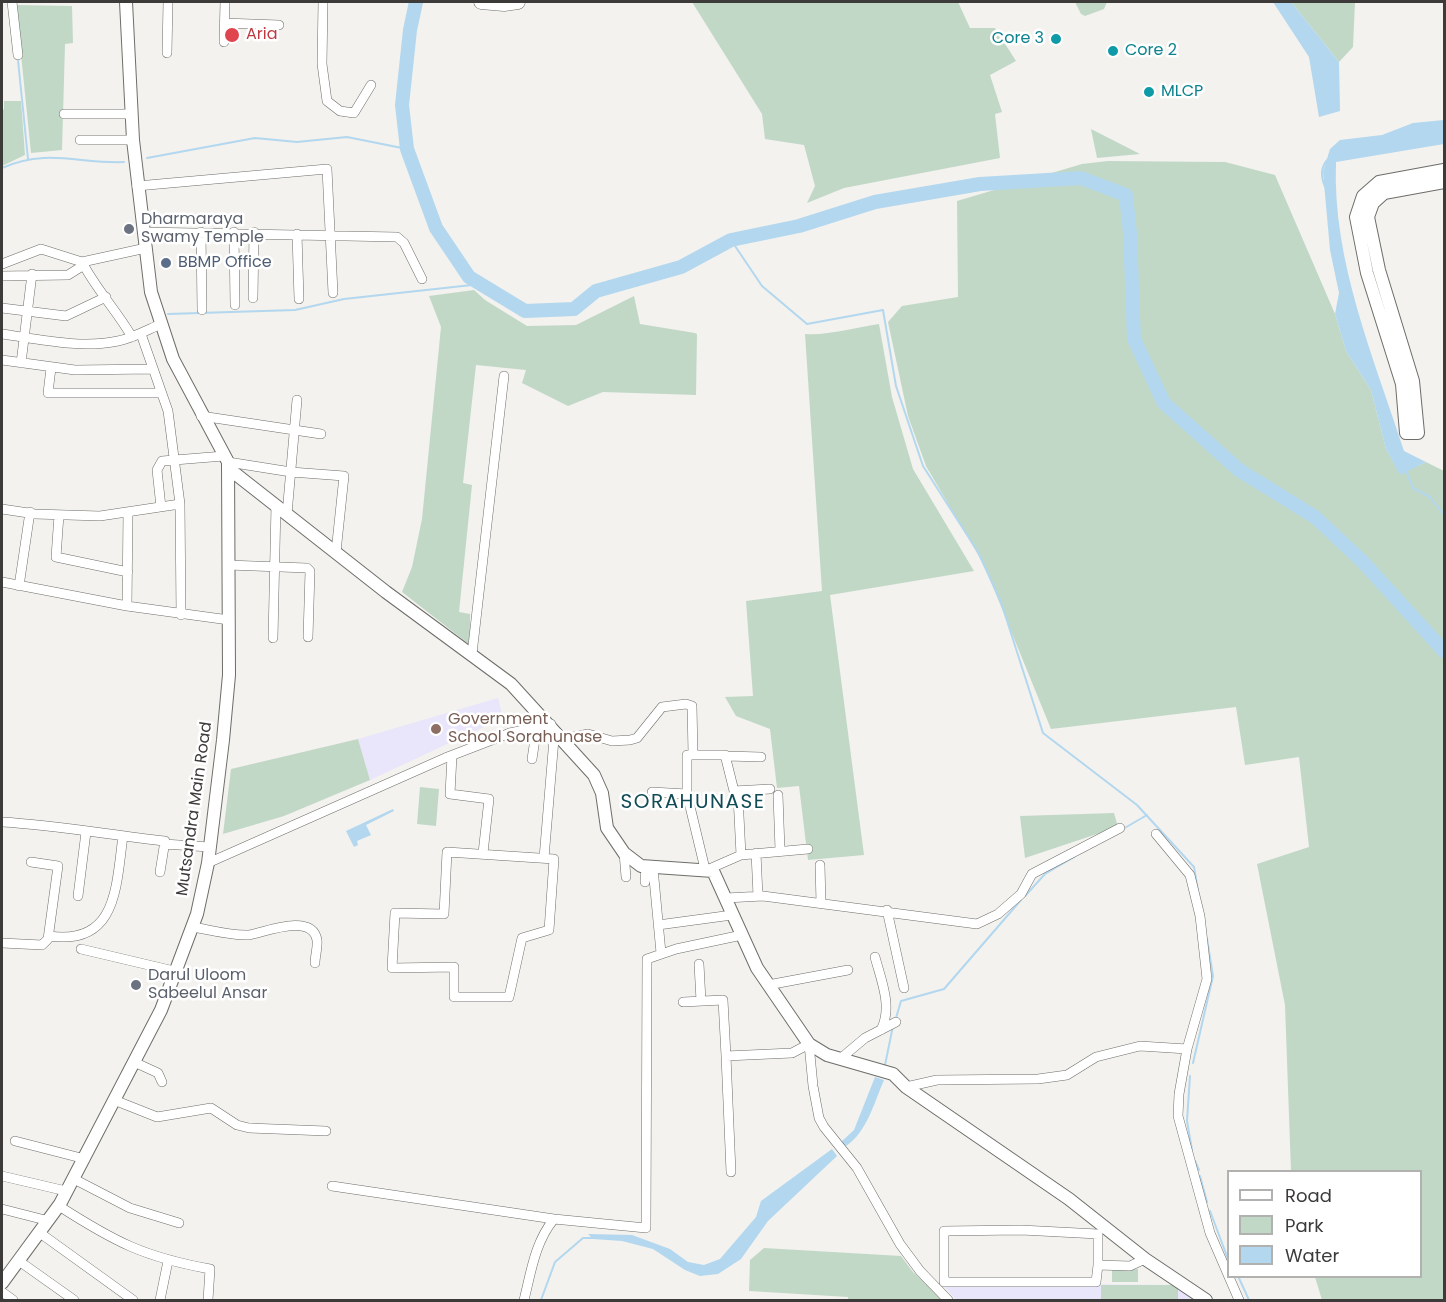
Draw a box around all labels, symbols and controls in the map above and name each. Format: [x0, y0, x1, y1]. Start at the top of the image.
place label: Aria [246, 25, 278, 45]
marker: Aria [223, 26, 241, 44]
place label: Core 3 [992, 29, 1044, 49]
marker: Core 3 [1049, 32, 1063, 46]
place label: Core 2 [1125, 41, 1177, 61]
marker: Core 2 [1106, 44, 1120, 58]
place label: MLCP [1161, 82, 1203, 102]
marker: MLCP [1142, 85, 1156, 99]
place label: Dharmaraya Swamy Temple [141, 210, 264, 248]
marker: Dharmaraya Swamy Temple [122, 222, 136, 236]
place label: BBMP Office [178, 253, 272, 273]
marker: BBMP Office [159, 256, 173, 270]
place label: Government School Sorahunase [448, 710, 602, 748]
street label: Mutsandra Main Road [173, 721, 217, 897]
marker: Government School Sorahunase [429, 722, 443, 736]
district label: SORAHUNASE [621, 791, 765, 815]
place label: Darul Uloom Sabeelul Ansar [148, 966, 267, 1004]
marker: Darul Uloom Sabeelul Ansar [129, 978, 143, 992]
legend [1227, 1170, 1422, 1278]
text: Road [1285, 1183, 1332, 1208]
text: Park [1285, 1213, 1324, 1238]
text: Water [1285, 1243, 1339, 1268]

